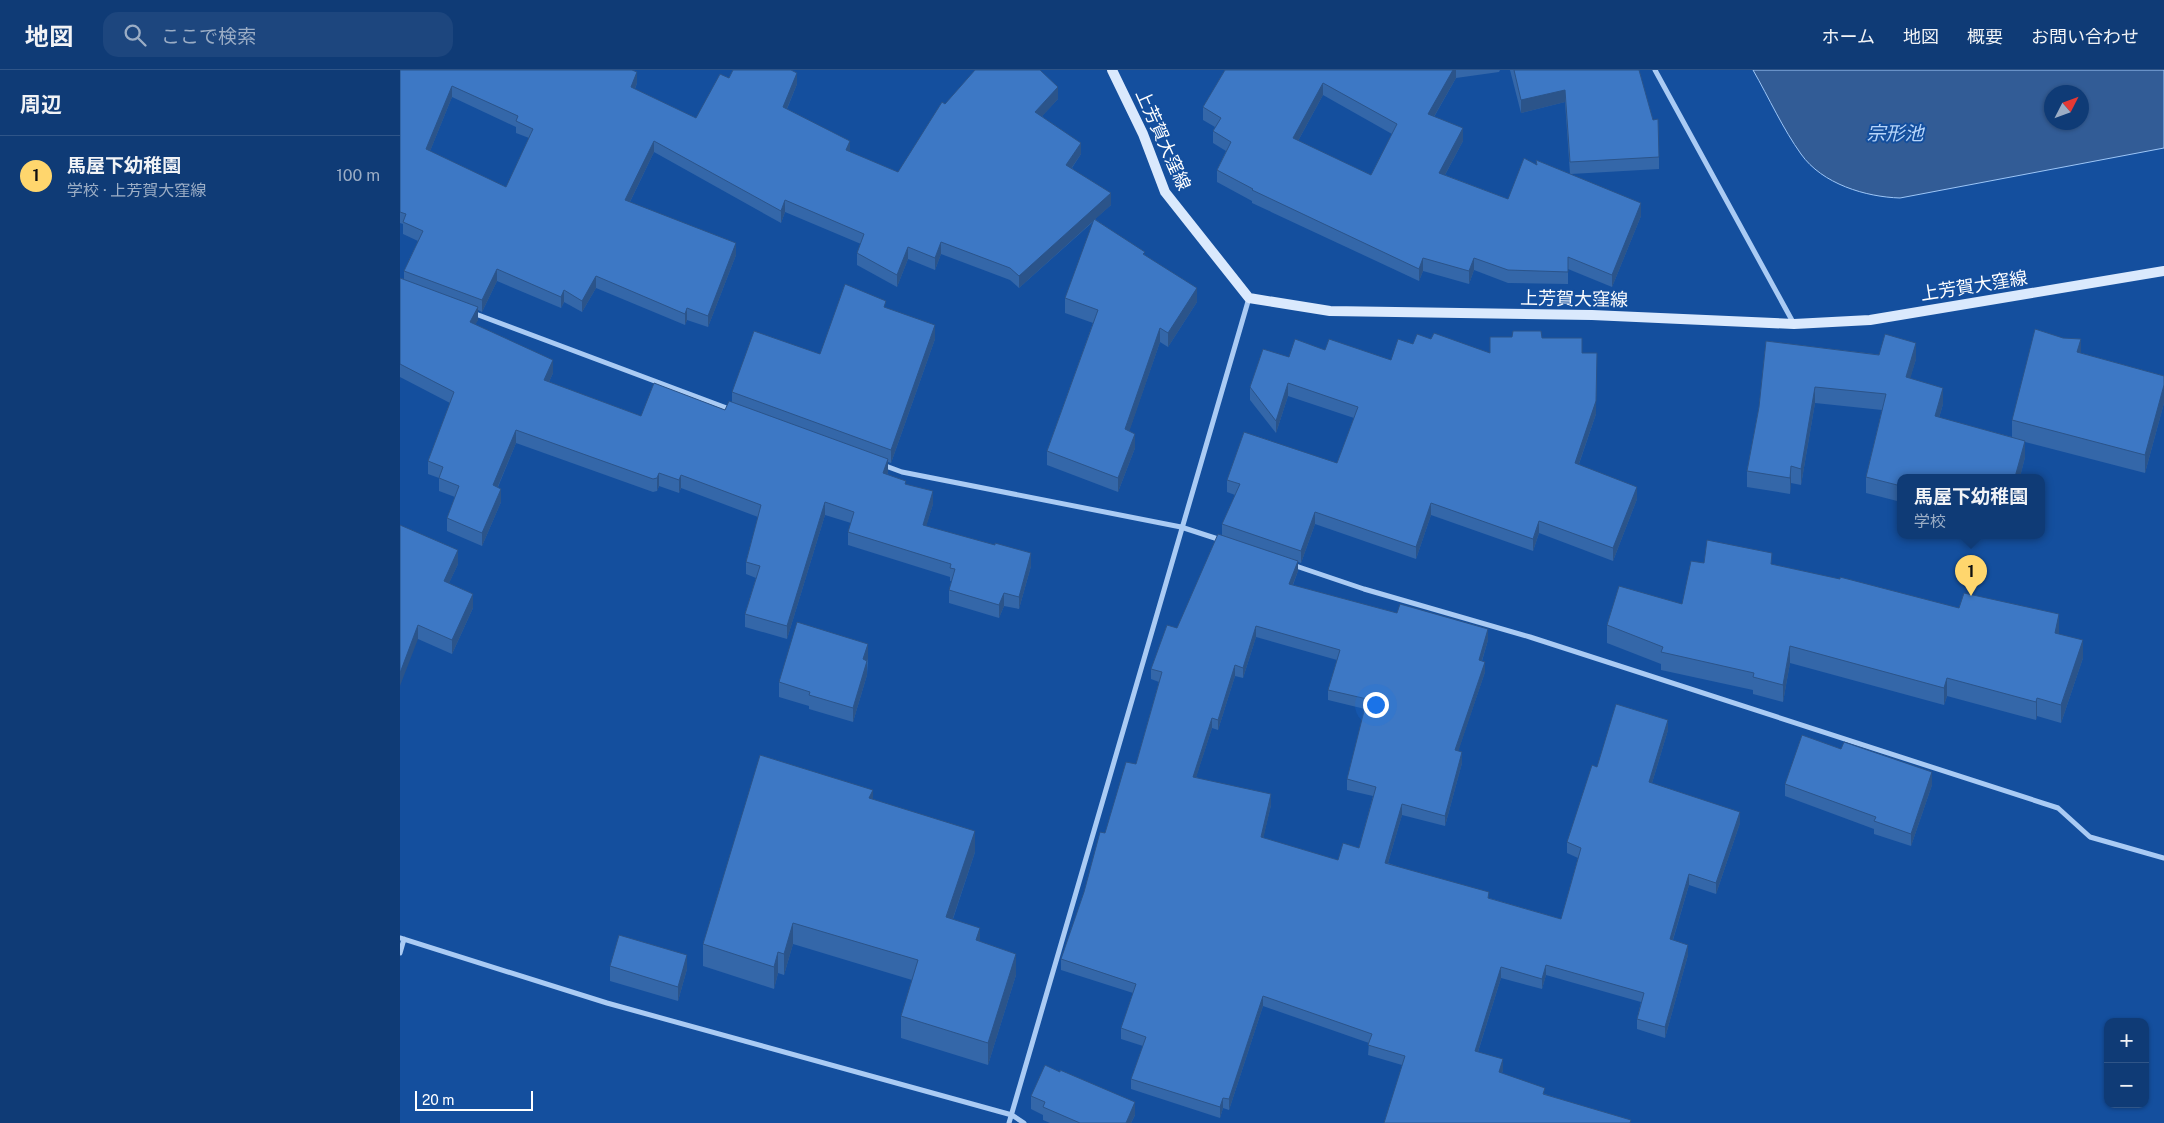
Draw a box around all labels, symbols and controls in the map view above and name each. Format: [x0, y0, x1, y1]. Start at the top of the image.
search box [103, 12, 453, 57]
icon: search [121, 21, 149, 49]
text: 地図 [25, 22, 73, 50]
text: ここで検索 [161, 25, 256, 47]
text: ホーム [1822, 26, 1875, 47]
text: 地図 [1903, 26, 1939, 47]
text: 概要 [1967, 26, 2003, 47]
text: お問い合わせ [2031, 26, 2139, 47]
north arrow [2044, 85, 2089, 130]
street label: 上芳賀大窪線 [1132, 86, 1195, 193]
text: 周辺 [20, 92, 62, 117]
water label: 宗形池 [1866, 122, 1925, 144]
text: 馬屋下幼稚園 [67, 154, 181, 176]
text: 1 [33, 166, 39, 185]
text: 100 m [336, 166, 380, 185]
text: 学校 · 上芳賀大窪線 [67, 181, 206, 200]
street label: 上芳賀大窪線 [1919, 267, 2029, 304]
street label: 上芳賀大窪線 [1520, 287, 1628, 310]
popup [1897, 474, 2045, 539]
text: 馬屋下幼稚園 [1914, 485, 2028, 507]
text: 学校 [1914, 512, 1946, 531]
pin: 1 [1955, 555, 1987, 596]
your location [1363, 692, 1389, 718]
map controls [2104, 1018, 2149, 1108]
button: + [2104, 1018, 2149, 1063]
button: − [2104, 1063, 2149, 1108]
scale bar [415, 1088, 532, 1111]
text: 20 m [422, 1092, 454, 1108]

